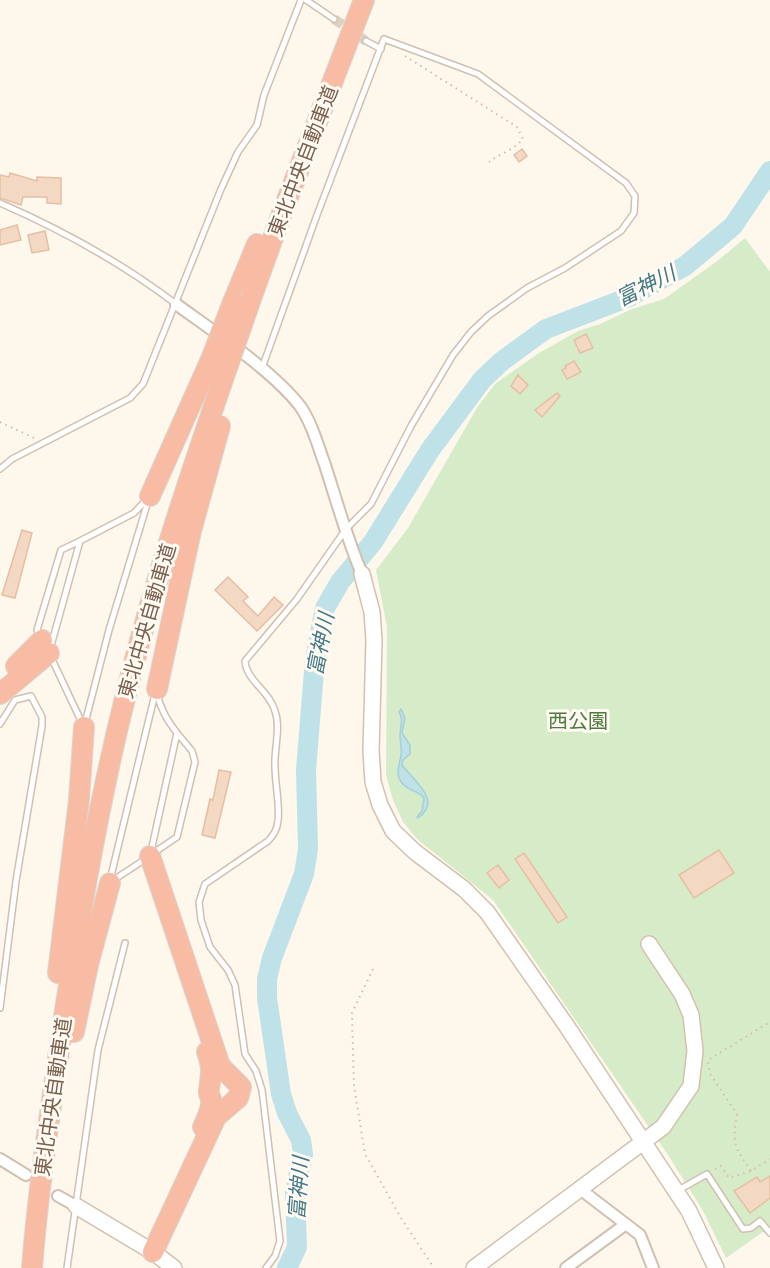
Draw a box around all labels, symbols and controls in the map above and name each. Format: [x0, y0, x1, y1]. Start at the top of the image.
street label: 東北中央自動車道 [262, 82, 345, 241]
water label: 富神川 [612, 258, 682, 313]
street label: 東北中央自動車道 [112, 541, 183, 702]
water label: 富神川 [301, 608, 341, 678]
park label: 西公園 [548, 708, 608, 735]
street label: 東北中央自動車道 [29, 1016, 78, 1178]
water label: 富神川 [283, 1154, 315, 1220]

